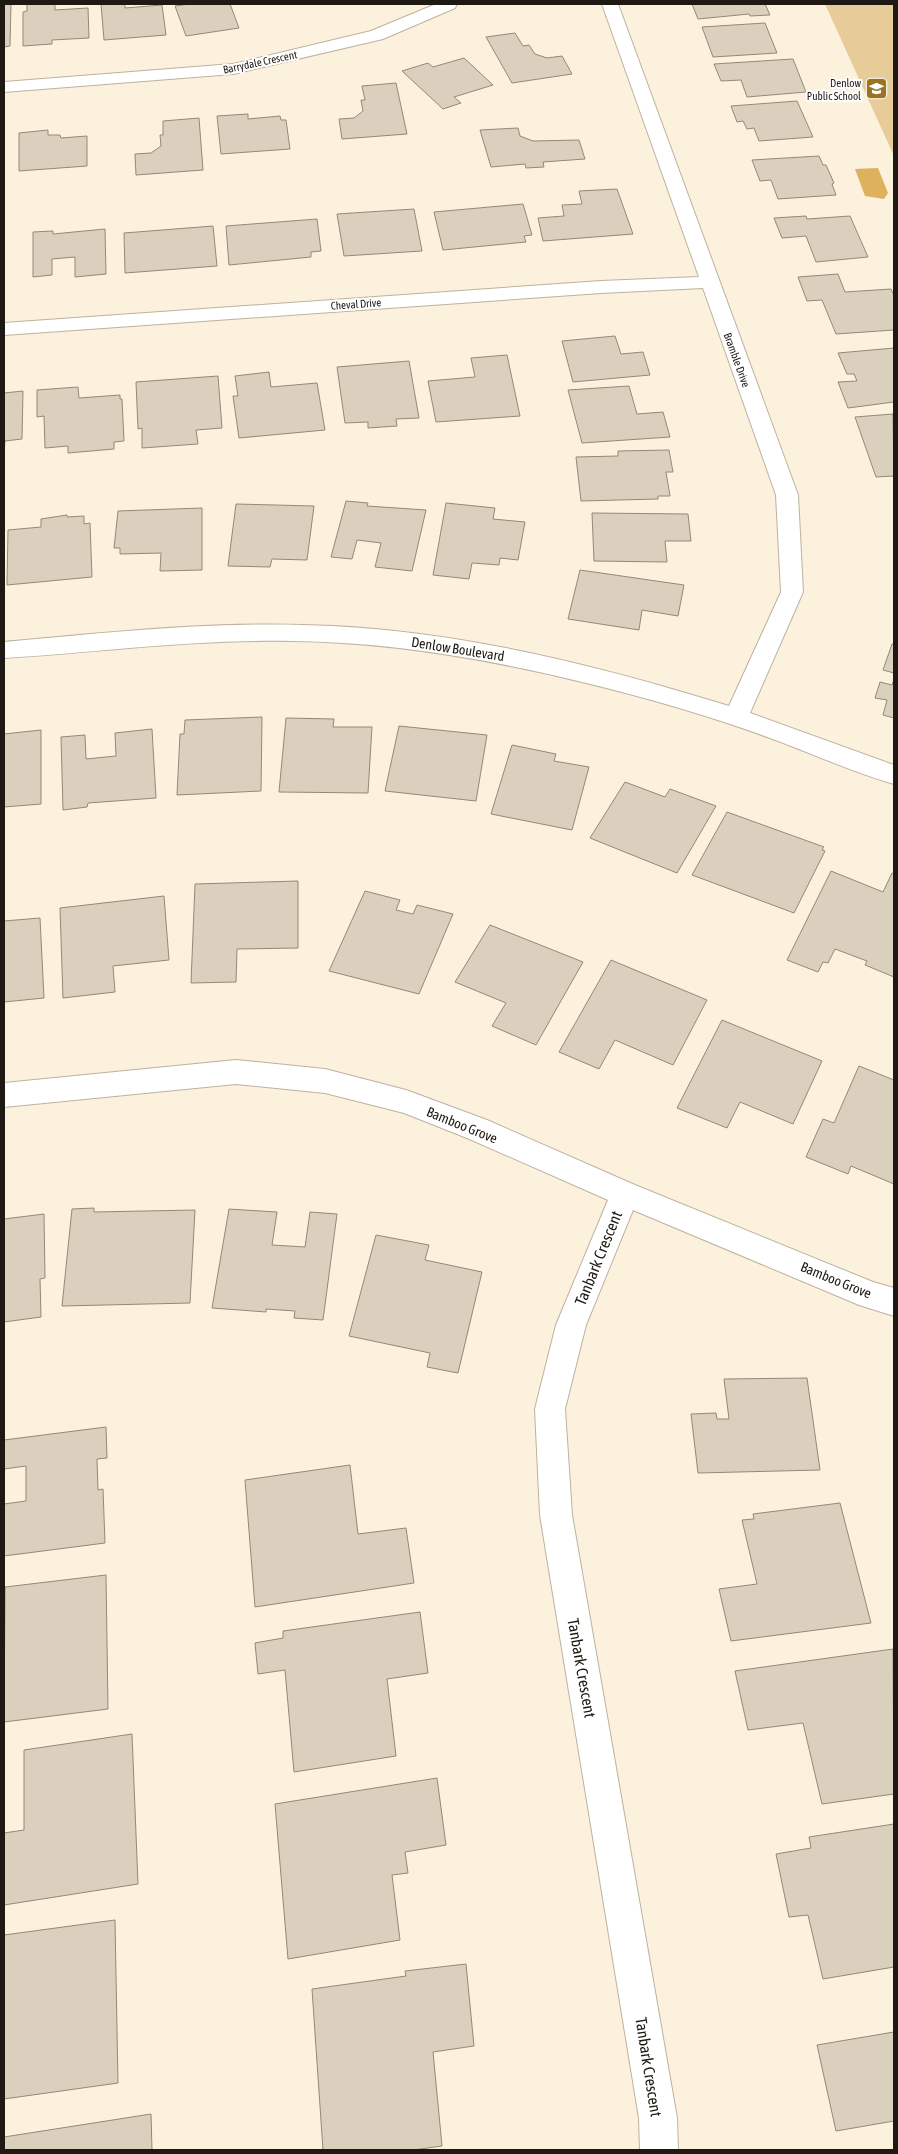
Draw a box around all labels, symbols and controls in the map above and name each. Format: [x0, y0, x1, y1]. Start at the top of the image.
street label: Barrydale Crescent [222, 48, 298, 76]
place label: Denlow Public School [807, 77, 861, 102]
school or university icon: Denlow Public School [865, 77, 889, 101]
street label: Cheval Drive [330, 296, 382, 312]
street label: Bramble Drive [722, 331, 752, 389]
street label: Denlow Boulevard [410, 634, 506, 664]
street label: Bamboo Grove [424, 1104, 500, 1146]
street label: Tanbark Crescent [571, 1208, 625, 1308]
street label: Bamboo Grove [798, 1259, 874, 1301]
street label: Tanbark Crescent [564, 1617, 600, 1719]
street label: Tanbark Crescent [632, 2016, 666, 2118]

